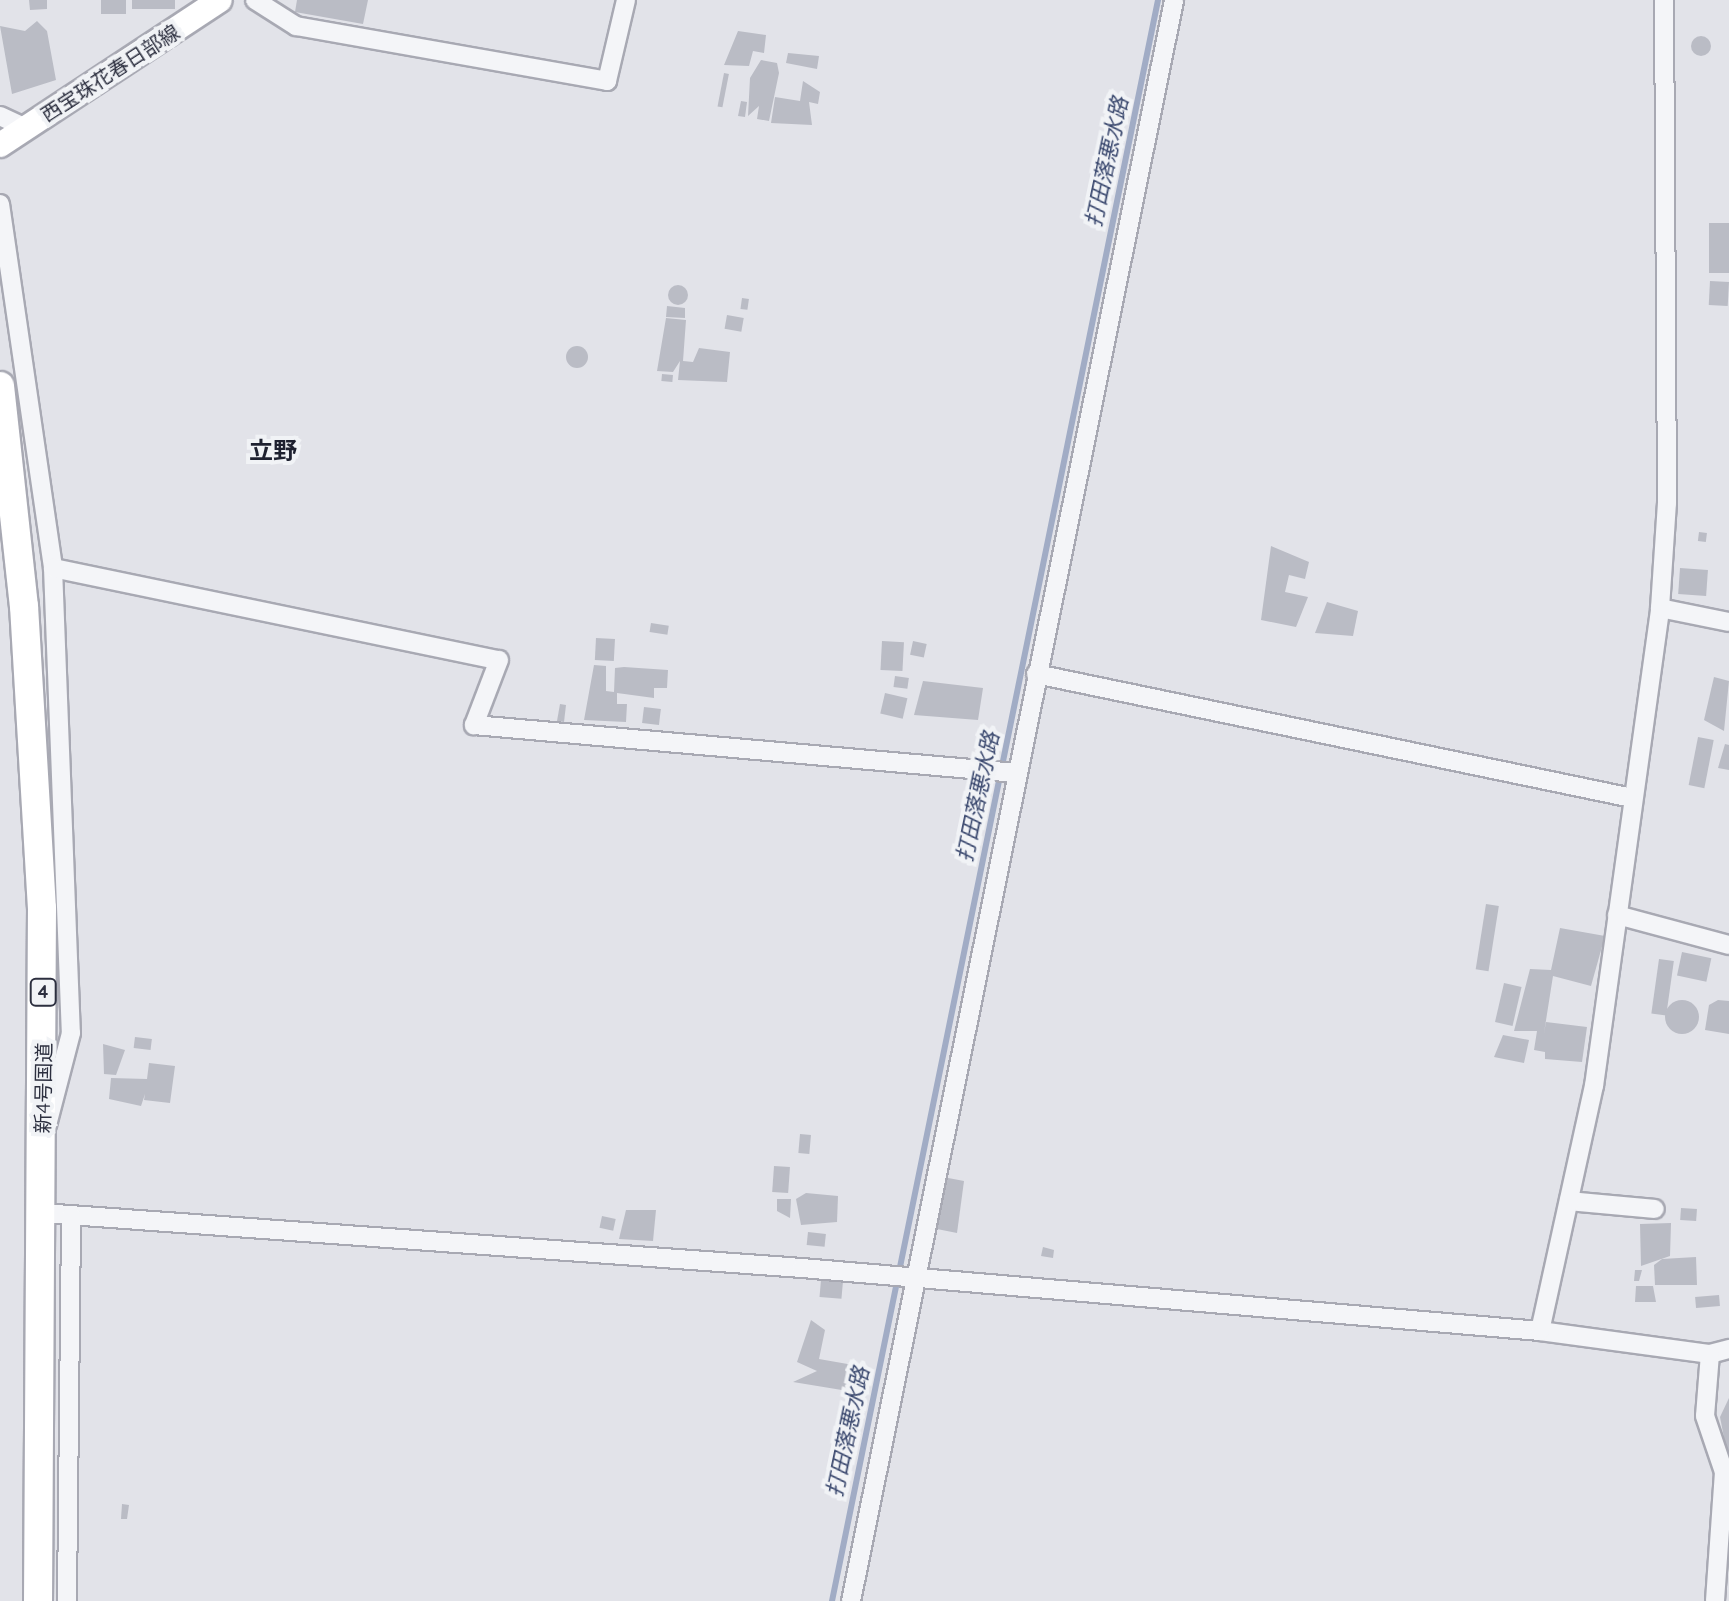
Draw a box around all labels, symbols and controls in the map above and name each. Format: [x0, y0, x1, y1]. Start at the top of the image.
street label: 西宝珠花春日部線 [36, 19, 184, 127]
water label: 打田落悪水路 [1080, 95, 1134, 229]
district label: 立野 [249, 437, 297, 465]
water label: 打田落悪水路 [951, 730, 1005, 864]
road number: 4 [29, 978, 57, 1006]
street label: 新4号国道 [30, 1043, 56, 1133]
water label: 打田落悪水路 [821, 1365, 875, 1499]

